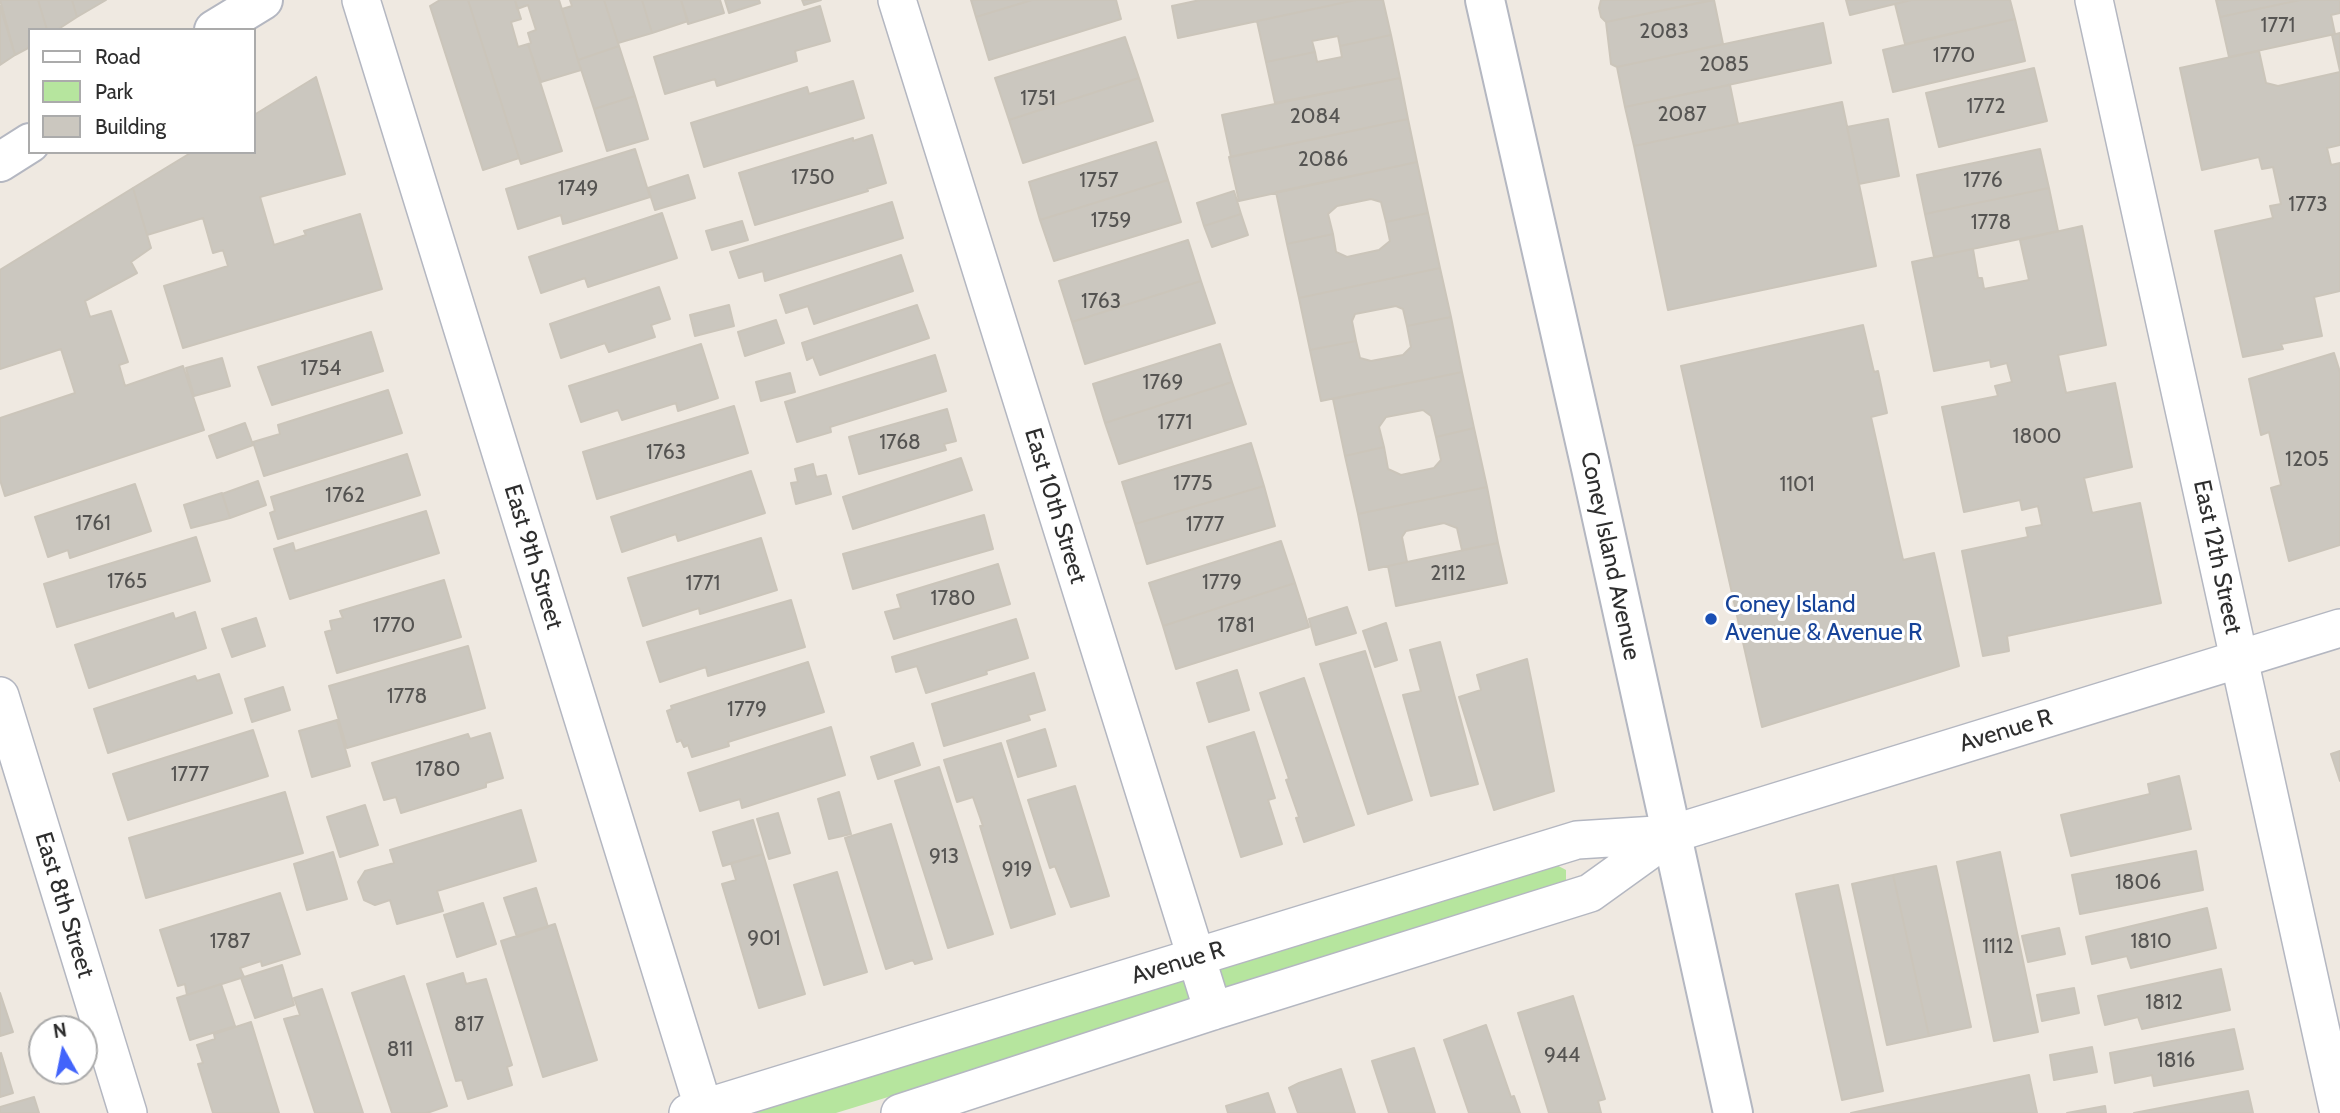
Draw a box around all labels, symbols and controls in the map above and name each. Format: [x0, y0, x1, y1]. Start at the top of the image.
house number: 1771 [2261, 13, 2295, 39]
house number: 2083 [1639, 19, 1689, 45]
legend [28, 28, 256, 154]
house number: 1770 [1933, 43, 1975, 69]
text: Road [95, 44, 141, 69]
house number: 2085 [1699, 52, 1749, 78]
text: Park [95, 79, 133, 104]
house number: 1751 [1020, 86, 1056, 112]
house number: 1772 [1967, 94, 2005, 120]
house number: 2087 [1658, 102, 1706, 128]
house number: 2084 [1290, 104, 1340, 130]
text: Building [95, 114, 166, 139]
house number: 2086 [1298, 147, 1348, 173]
house number: 1750 [791, 165, 835, 191]
house number: 1757 [1079, 168, 1119, 194]
house number: 1776 [1963, 168, 2003, 194]
house number: 1749 [558, 176, 598, 202]
house number: 1773 [2288, 192, 2328, 218]
house number: 1759 [1091, 208, 1131, 234]
house number: 1778 [1971, 210, 2011, 236]
house number: 1763 [1081, 289, 1121, 315]
house number: 1754 [301, 356, 341, 382]
house number: 1769 [1143, 370, 1183, 396]
house number: 1771 [1158, 410, 1192, 436]
house number: 1800 [2013, 424, 2061, 450]
street label: East 10th Street [1018, 425, 1092, 587]
house number: 1768 [879, 430, 921, 456]
house number: 1763 [646, 440, 686, 466]
house number: 1205 [2285, 447, 2329, 473]
street label: Coney Island Avenue [1574, 449, 1646, 663]
house number: 1775 [1173, 471, 1213, 497]
house number: 1101 [1779, 472, 1815, 498]
street label: East 12th Street [2187, 477, 2247, 637]
street label: East 9th Street [497, 481, 569, 633]
house number: 1762 [325, 483, 365, 509]
house number: 1761 [75, 511, 111, 537]
house number: 1777 [1186, 512, 1224, 538]
house number: 2112 [1430, 561, 1466, 587]
house number: 1765 [107, 569, 147, 595]
house number: 1779 [1202, 570, 1242, 596]
house number: 1771 [686, 571, 720, 597]
house number: 1780 [931, 586, 975, 612]
place label: Coney Island Avenue & Avenue R [1725, 591, 1923, 647]
marker: Coney Island Avenue & Avenue R [1703, 611, 1719, 627]
house number: 1770 [373, 613, 415, 639]
house number: 1781 [1218, 613, 1254, 639]
house number: 1778 [387, 684, 427, 710]
house number: 1779 [727, 697, 767, 723]
street label: Avenue R [1956, 703, 2056, 759]
house number: 1780 [416, 757, 460, 783]
house number: 1777 [171, 762, 209, 788]
street label: East 8th Street [28, 829, 100, 981]
house number: 913 [929, 844, 959, 870]
house number: 919 [1002, 857, 1032, 883]
house number: 1806 [2115, 870, 2161, 896]
house number: 901 [747, 926, 781, 952]
house number: 1787 [210, 929, 250, 955]
house number: 1810 [2130, 929, 2172, 955]
house number: 1112 [1982, 934, 2014, 960]
street label: Avenue R [1128, 935, 1228, 991]
house number: 1812 [2145, 990, 2183, 1016]
house number: 817 [454, 1012, 484, 1038]
north arrow [28, 1015, 98, 1085]
text: N [52, 1018, 68, 1043]
house number: 811 [387, 1037, 413, 1063]
house number: 944 [1544, 1043, 1580, 1069]
house number: 1816 [2157, 1048, 2195, 1074]

